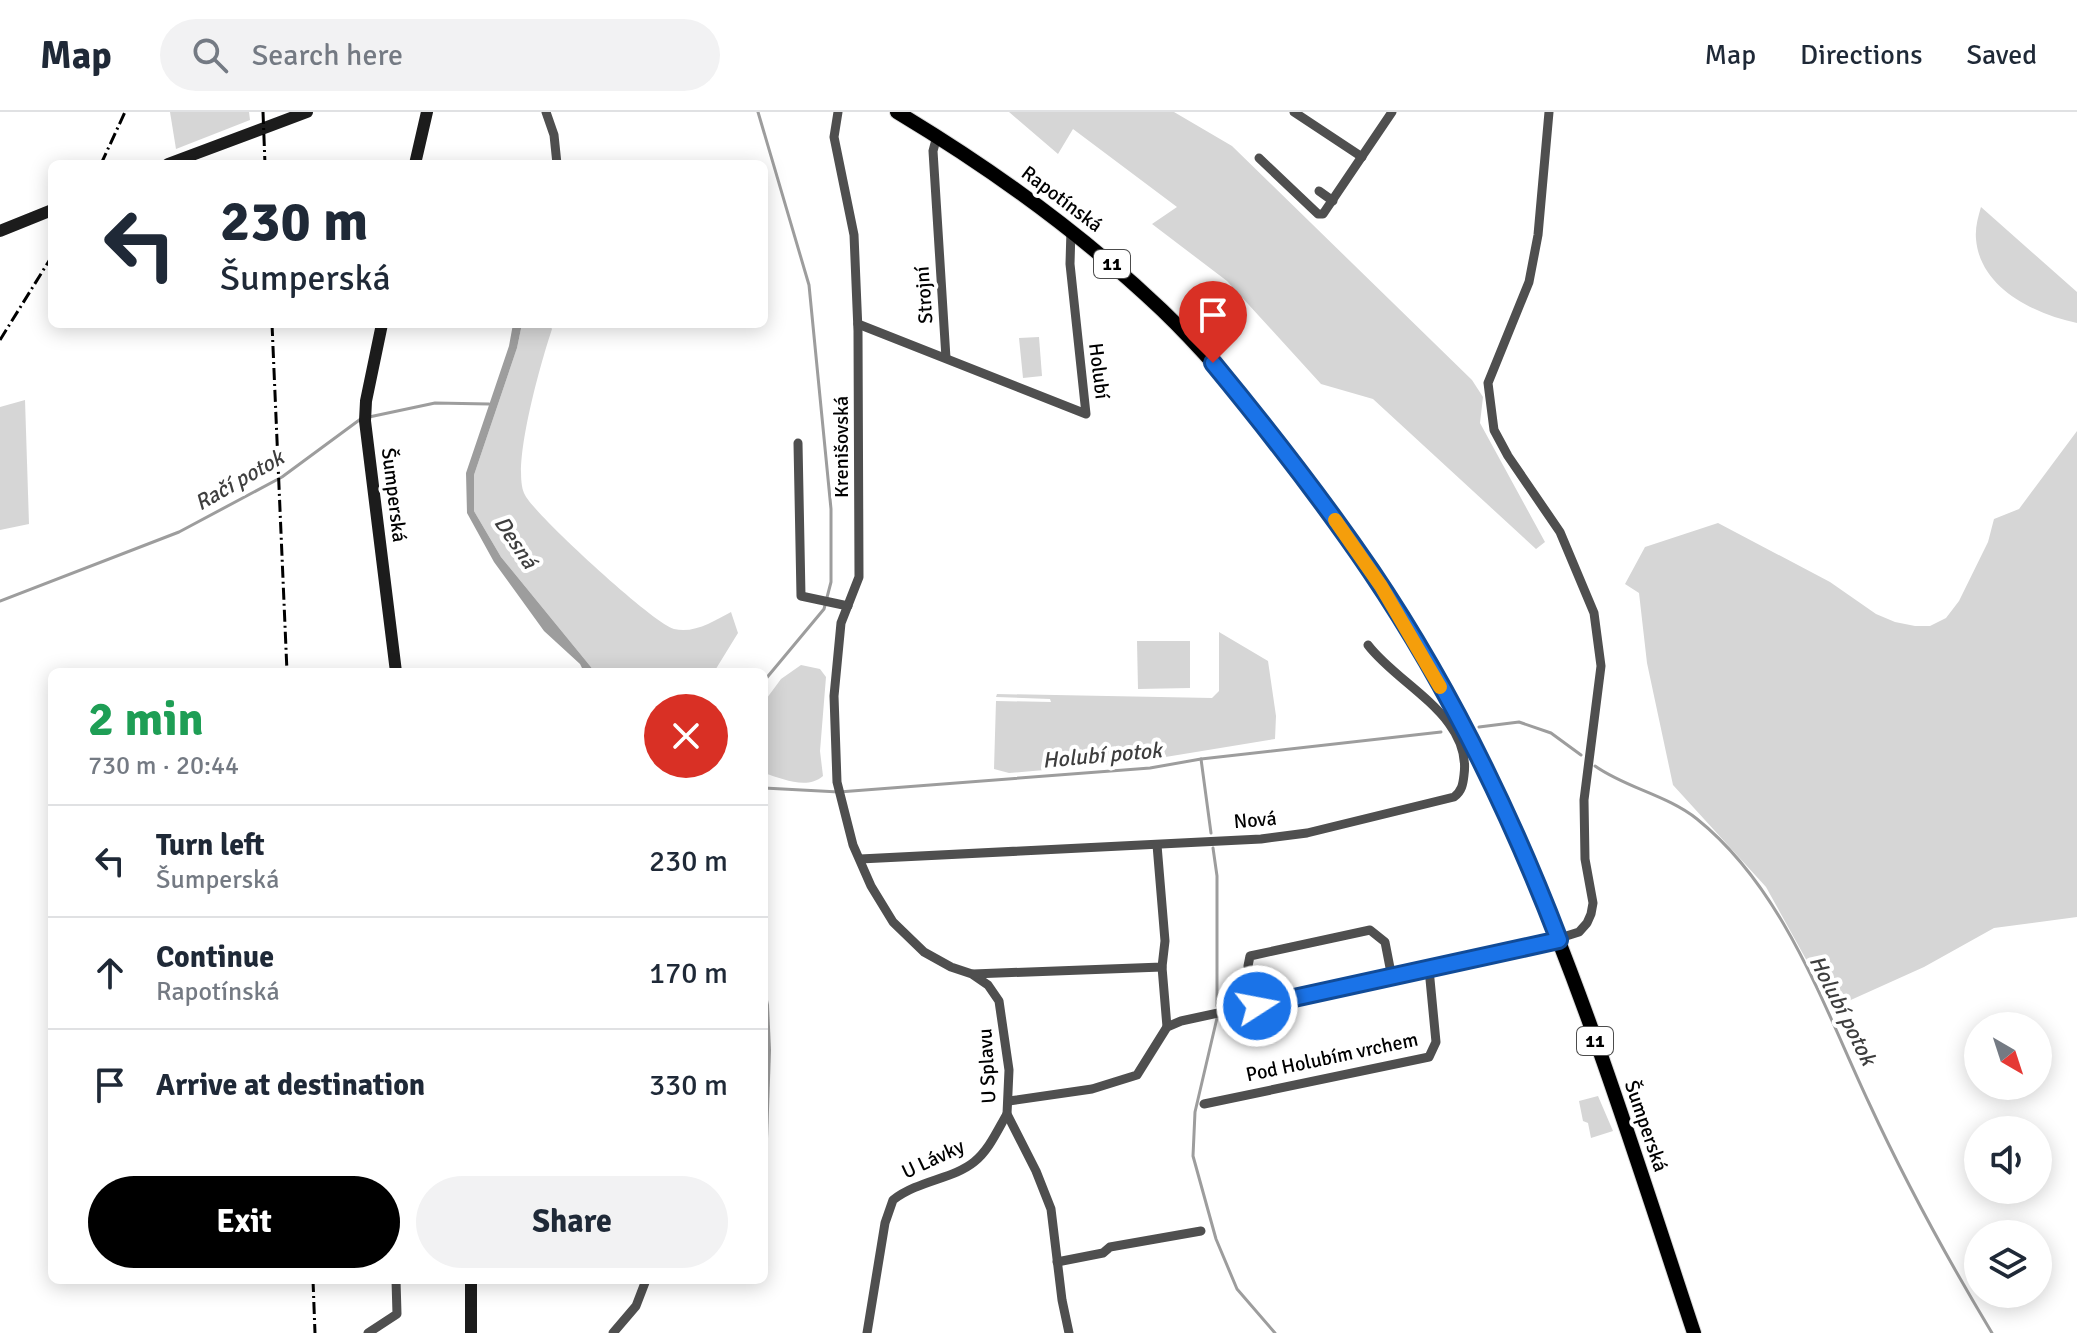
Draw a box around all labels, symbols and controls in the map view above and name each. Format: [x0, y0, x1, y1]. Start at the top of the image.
search box [160, 19, 720, 91]
text: Map [40, 32, 112, 79]
icon: search [188, 33, 232, 77]
text: Search here [252, 37, 403, 74]
text: Map [1704, 38, 1756, 72]
text: Directions [1800, 38, 1922, 72]
text: Saved [1966, 38, 2037, 72]
street label: Rapotínská [1016, 160, 1108, 238]
text: 230 m [220, 187, 368, 256]
icon: left [88, 192, 192, 296]
road number: 11 [1094, 250, 1130, 278]
text: Šumperská [220, 256, 391, 301]
street label: Strojní [909, 265, 938, 324]
pin [1179, 281, 1247, 363]
icon: arrive [1191, 293, 1235, 337]
street label: Holubí [1083, 341, 1115, 401]
street label: Krenišovská [829, 396, 854, 498]
water label: Račí potok [190, 443, 290, 516]
street label: Šumperská [376, 446, 412, 544]
water label: Desná [489, 510, 544, 575]
text: 2 min [88, 690, 204, 749]
button: close [644, 694, 728, 778]
water label: Holubí potok [1041, 736, 1165, 774]
text: 730 m · 20:44 [88, 750, 239, 782]
street label: Nová [1232, 806, 1278, 834]
text: Turn left [156, 827, 265, 864]
icon: left [88, 839, 132, 883]
text: 230 m [649, 843, 728, 880]
text: Šumperská [156, 864, 279, 896]
text: Continue [156, 939, 274, 976]
water label: Holubí potok [1804, 950, 1883, 1071]
icon: ahead [88, 951, 132, 995]
text: 170 m [649, 955, 728, 992]
position arrow [1215, 964, 1299, 1048]
text: Rapotínská [156, 976, 280, 1008]
north arrow [1964, 1012, 2052, 1100]
map controls [1964, 1012, 2052, 1308]
street label: Pod Holubím vrchem [1244, 1027, 1420, 1087]
road number: 11 [1577, 1027, 1613, 1055]
street label: U Splavu [973, 1028, 1001, 1104]
icon: arrive [88, 1063, 132, 1107]
text: Arrive at destination [156, 1067, 425, 1104]
text: 330 m [649, 1067, 728, 1104]
street label: Šumperská [1619, 1077, 1673, 1175]
button: sound [1964, 1116, 2052, 1204]
street label: U Lávky [898, 1133, 969, 1184]
button: Exit [88, 1176, 400, 1268]
button: Share [416, 1176, 728, 1268]
button: layers [1964, 1220, 2052, 1308]

